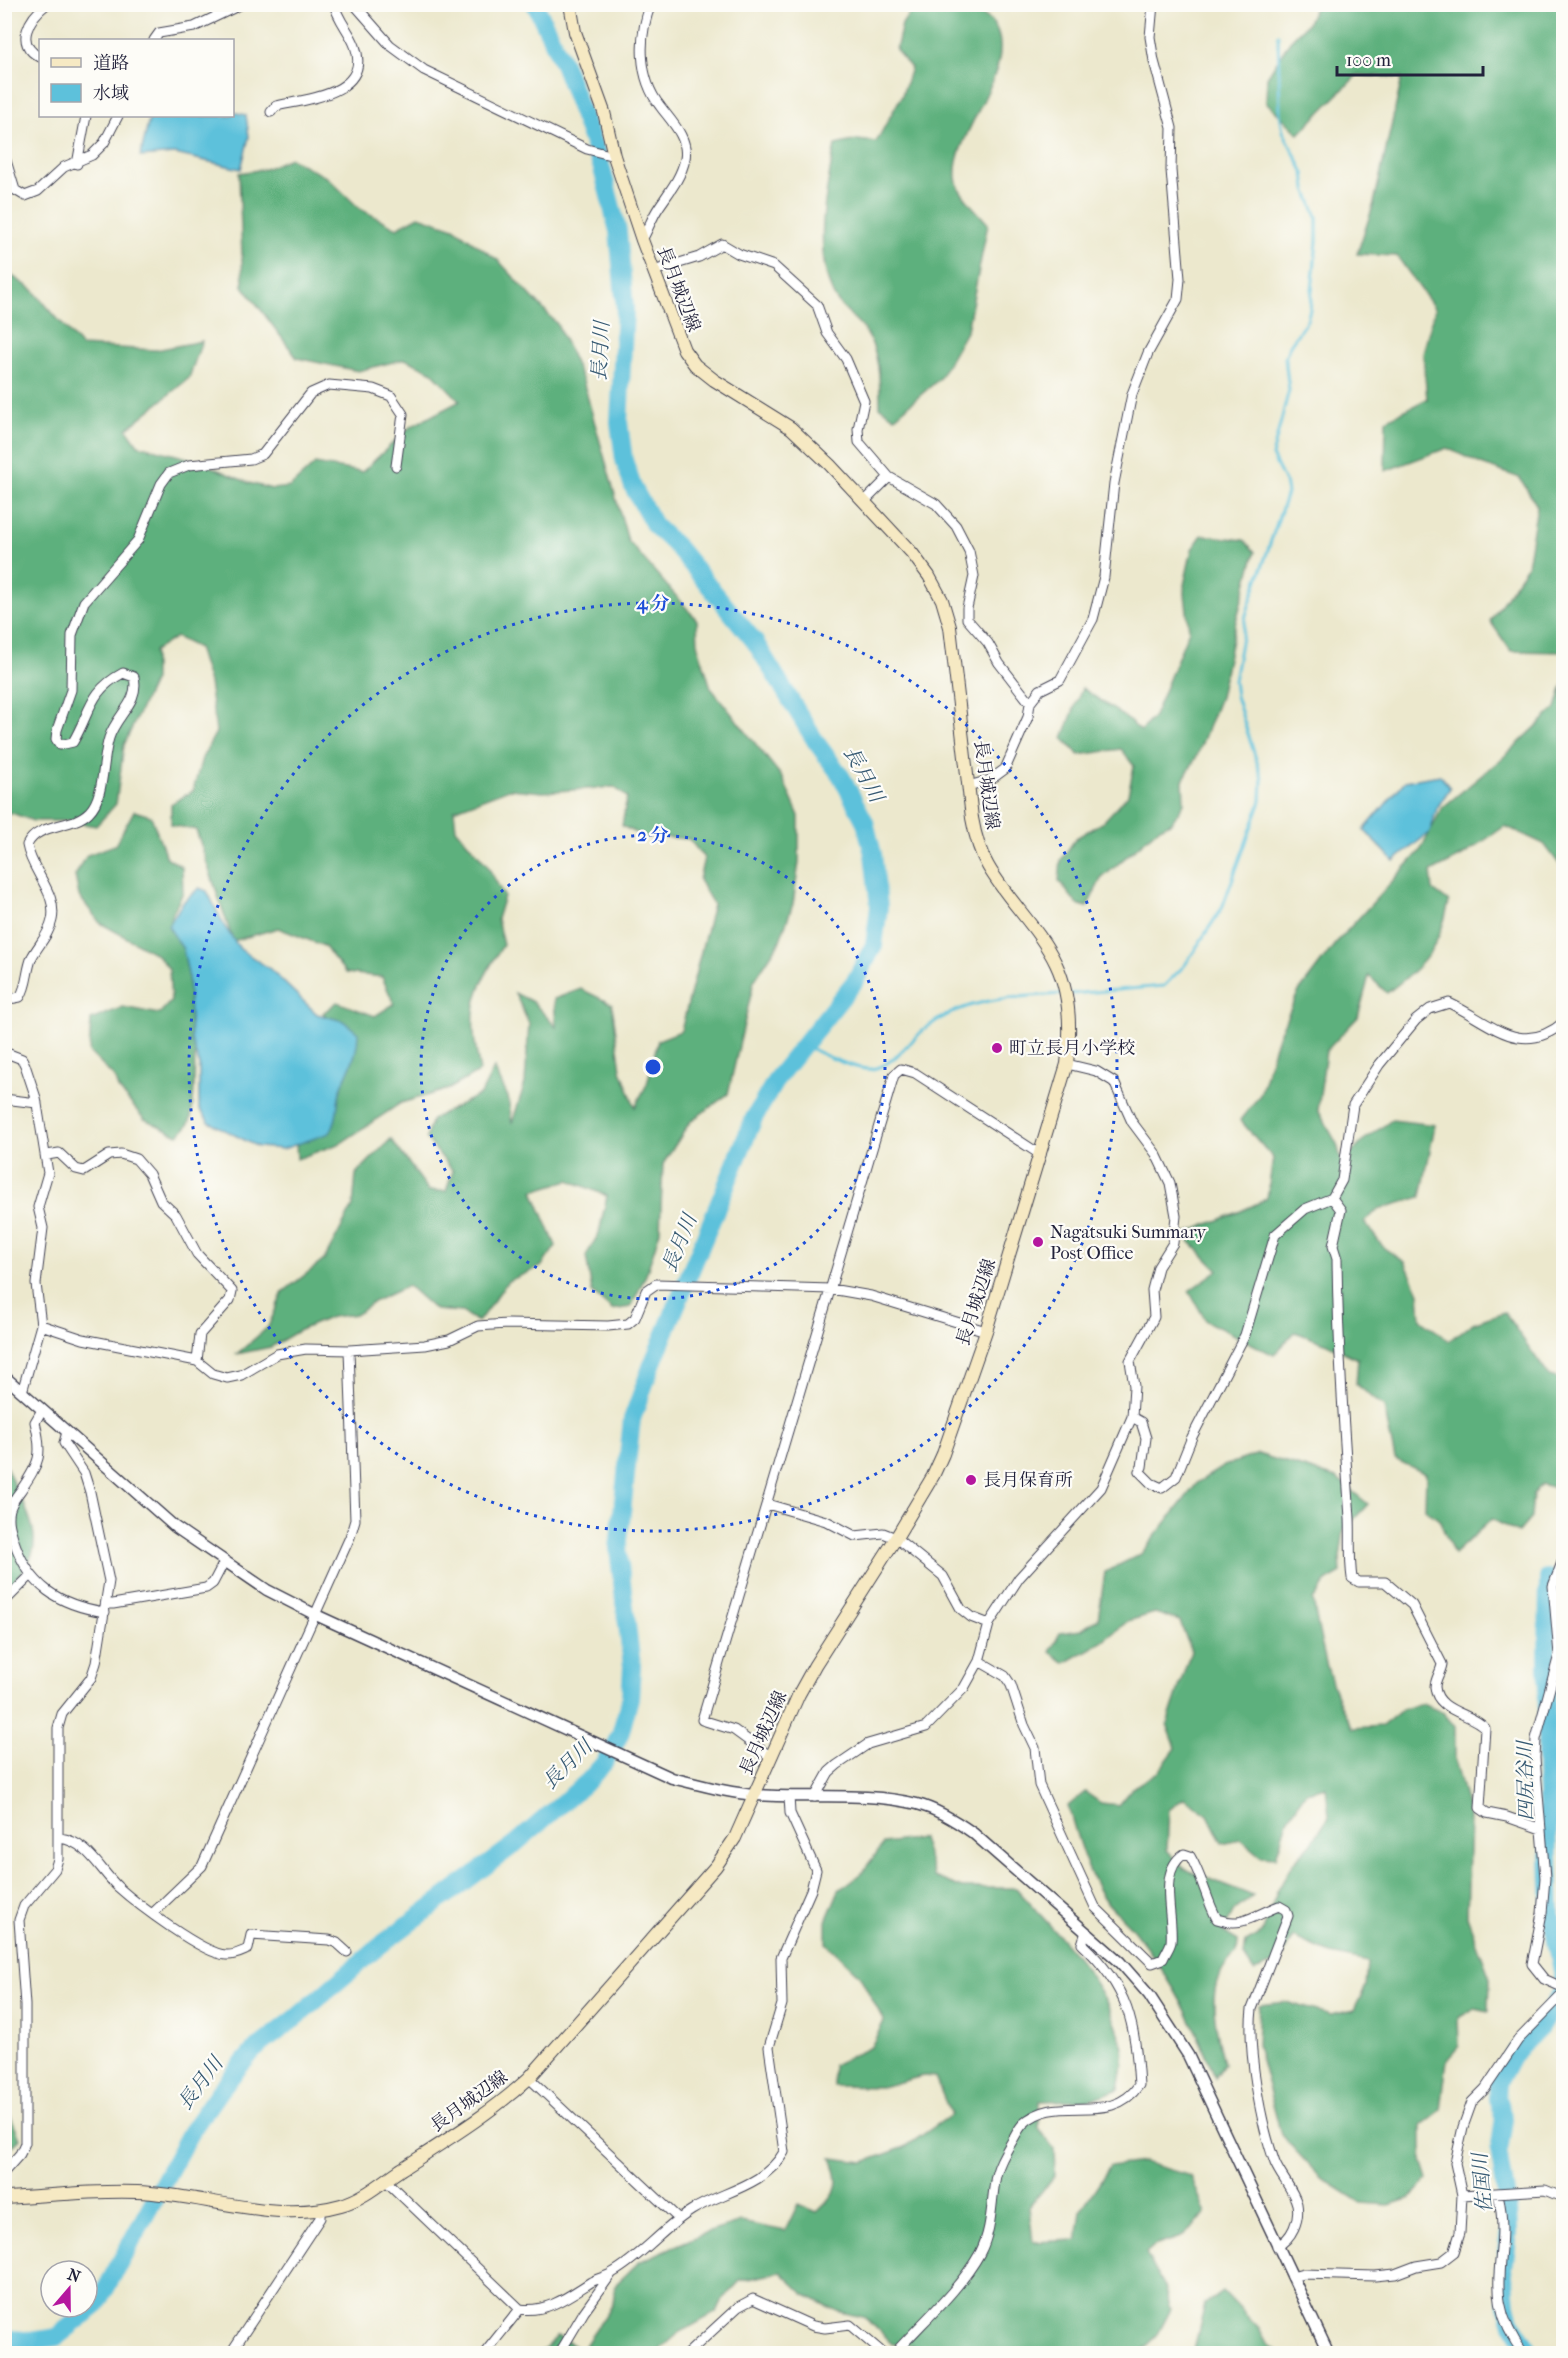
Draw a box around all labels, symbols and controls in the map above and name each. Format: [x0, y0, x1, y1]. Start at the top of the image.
legend [39, 39, 234, 117]
scale bar [1337, 39, 1482, 77]
text: 100 m [1346, 50, 1391, 71]
text: 道路 [93, 53, 129, 74]
text: 水域 [93, 83, 129, 104]
street label: 長月城辺線 [653, 243, 704, 335]
water label: 長月川 [587, 318, 614, 382]
text: 4 分 [636, 593, 669, 614]
street label: 長月城辺線 [970, 739, 1003, 831]
water label: 長月川 [839, 742, 889, 808]
text: 2 分 [637, 825, 669, 846]
place label: 町立長月小学校 [1009, 1038, 1135, 1059]
marker: 町立長月小学校 [990, 1041, 1004, 1055]
centre of rings [643, 1057, 663, 1077]
water label: 長月川 [658, 1209, 702, 1275]
place label: Nagatsuki Summary Post Office [1050, 1222, 1208, 1264]
marker: Nagatsuki Summary Post Office [1031, 1235, 1045, 1249]
street label: 長月城辺線 [953, 1256, 1000, 1348]
place label: 長月保育所 [983, 1470, 1073, 1491]
marker: 長月保育所 [964, 1473, 978, 1487]
street label: 長月城辺線 [736, 1688, 791, 1779]
water label: 長月川 [538, 1734, 598, 1794]
water label: 四尻谷川 [1513, 1739, 1538, 1821]
water label: 長月川 [173, 2051, 229, 2114]
street label: 長月城辺線 [427, 2066, 512, 2136]
water label: 佐国川 [1468, 2150, 1497, 2214]
north arrow [39, 2259, 99, 2319]
text: N [65, 2264, 84, 2287]

